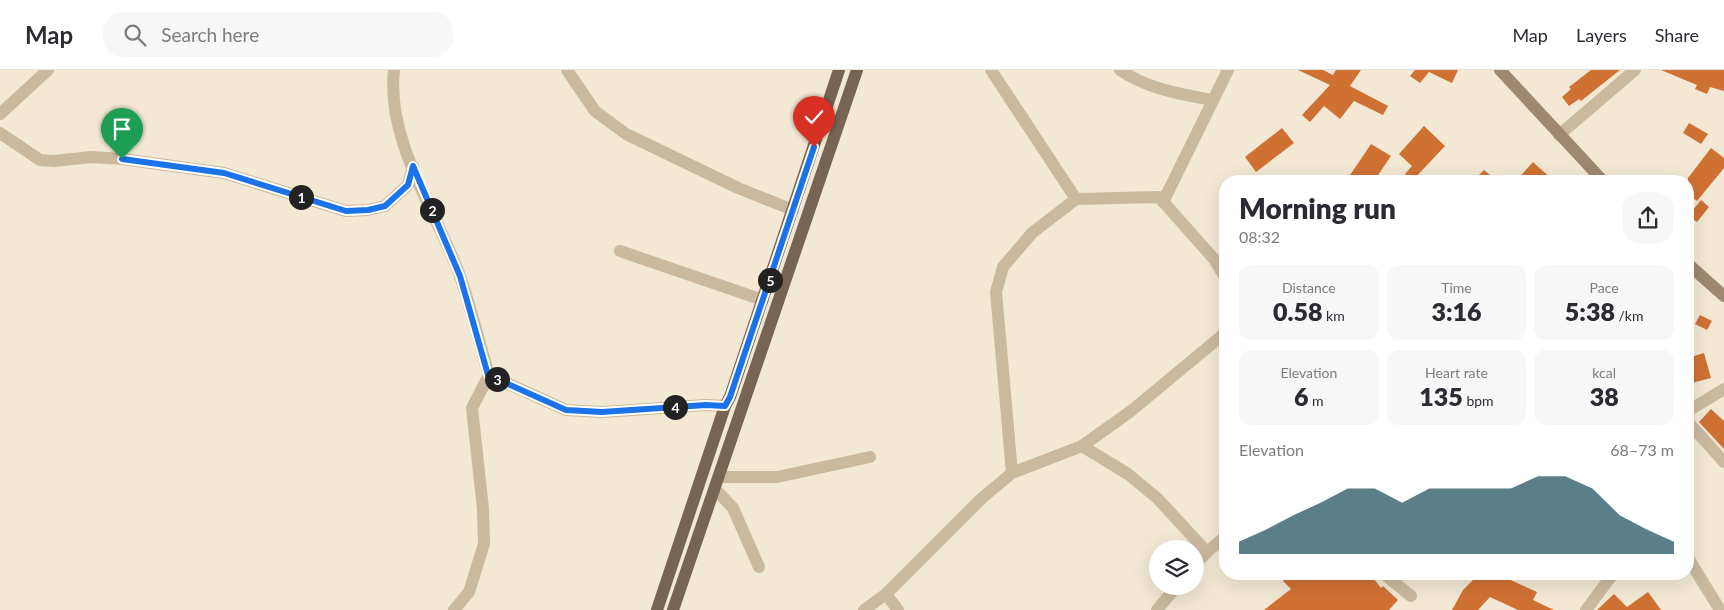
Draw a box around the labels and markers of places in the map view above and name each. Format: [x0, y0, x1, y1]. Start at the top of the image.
pin [793, 96, 835, 147]
pin [101, 108, 143, 159]
pin: 1 [288, 184, 314, 210]
pin: 2 [420, 198, 444, 222]
pin: 5 [758, 268, 782, 292]
pin: 3 [484, 366, 510, 392]
pin: 4 [662, 394, 688, 420]

